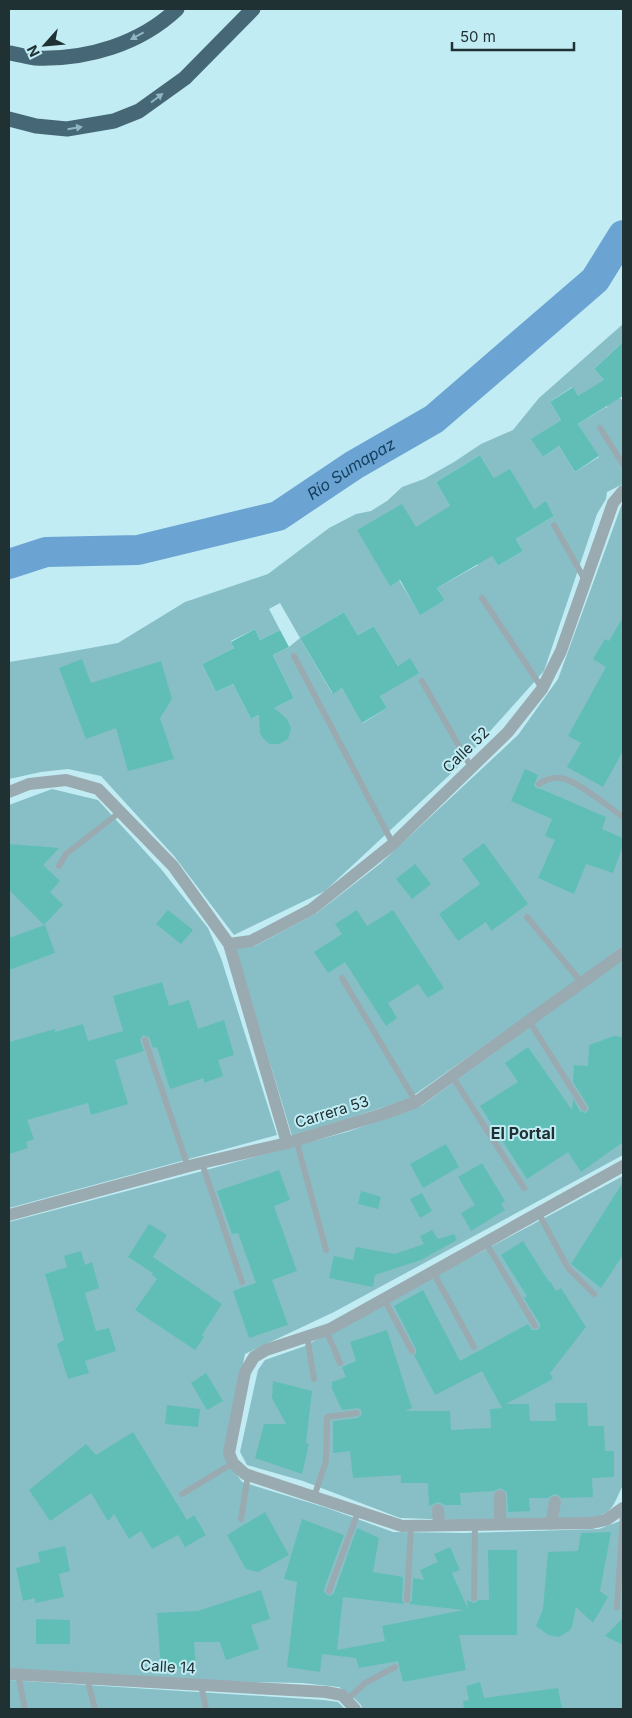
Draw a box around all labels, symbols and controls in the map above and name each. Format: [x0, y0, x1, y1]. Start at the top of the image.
north arrow [20, 20, 70, 70]
scale bar [452, 20, 574, 52]
text: 50 m [460, 27, 496, 46]
one-way arrow [130, 32, 145, 40]
text: N [23, 43, 43, 60]
one-way arrow [150, 93, 164, 103]
one-way arrow [68, 123, 84, 131]
water label: Río Sumapaz [303, 433, 399, 504]
street label: Calle 52 [438, 723, 493, 777]
street label: Carrera 53 [293, 1091, 371, 1132]
district label: El Portal [491, 1123, 555, 1143]
street label: Calle 14 [140, 1656, 196, 1677]

